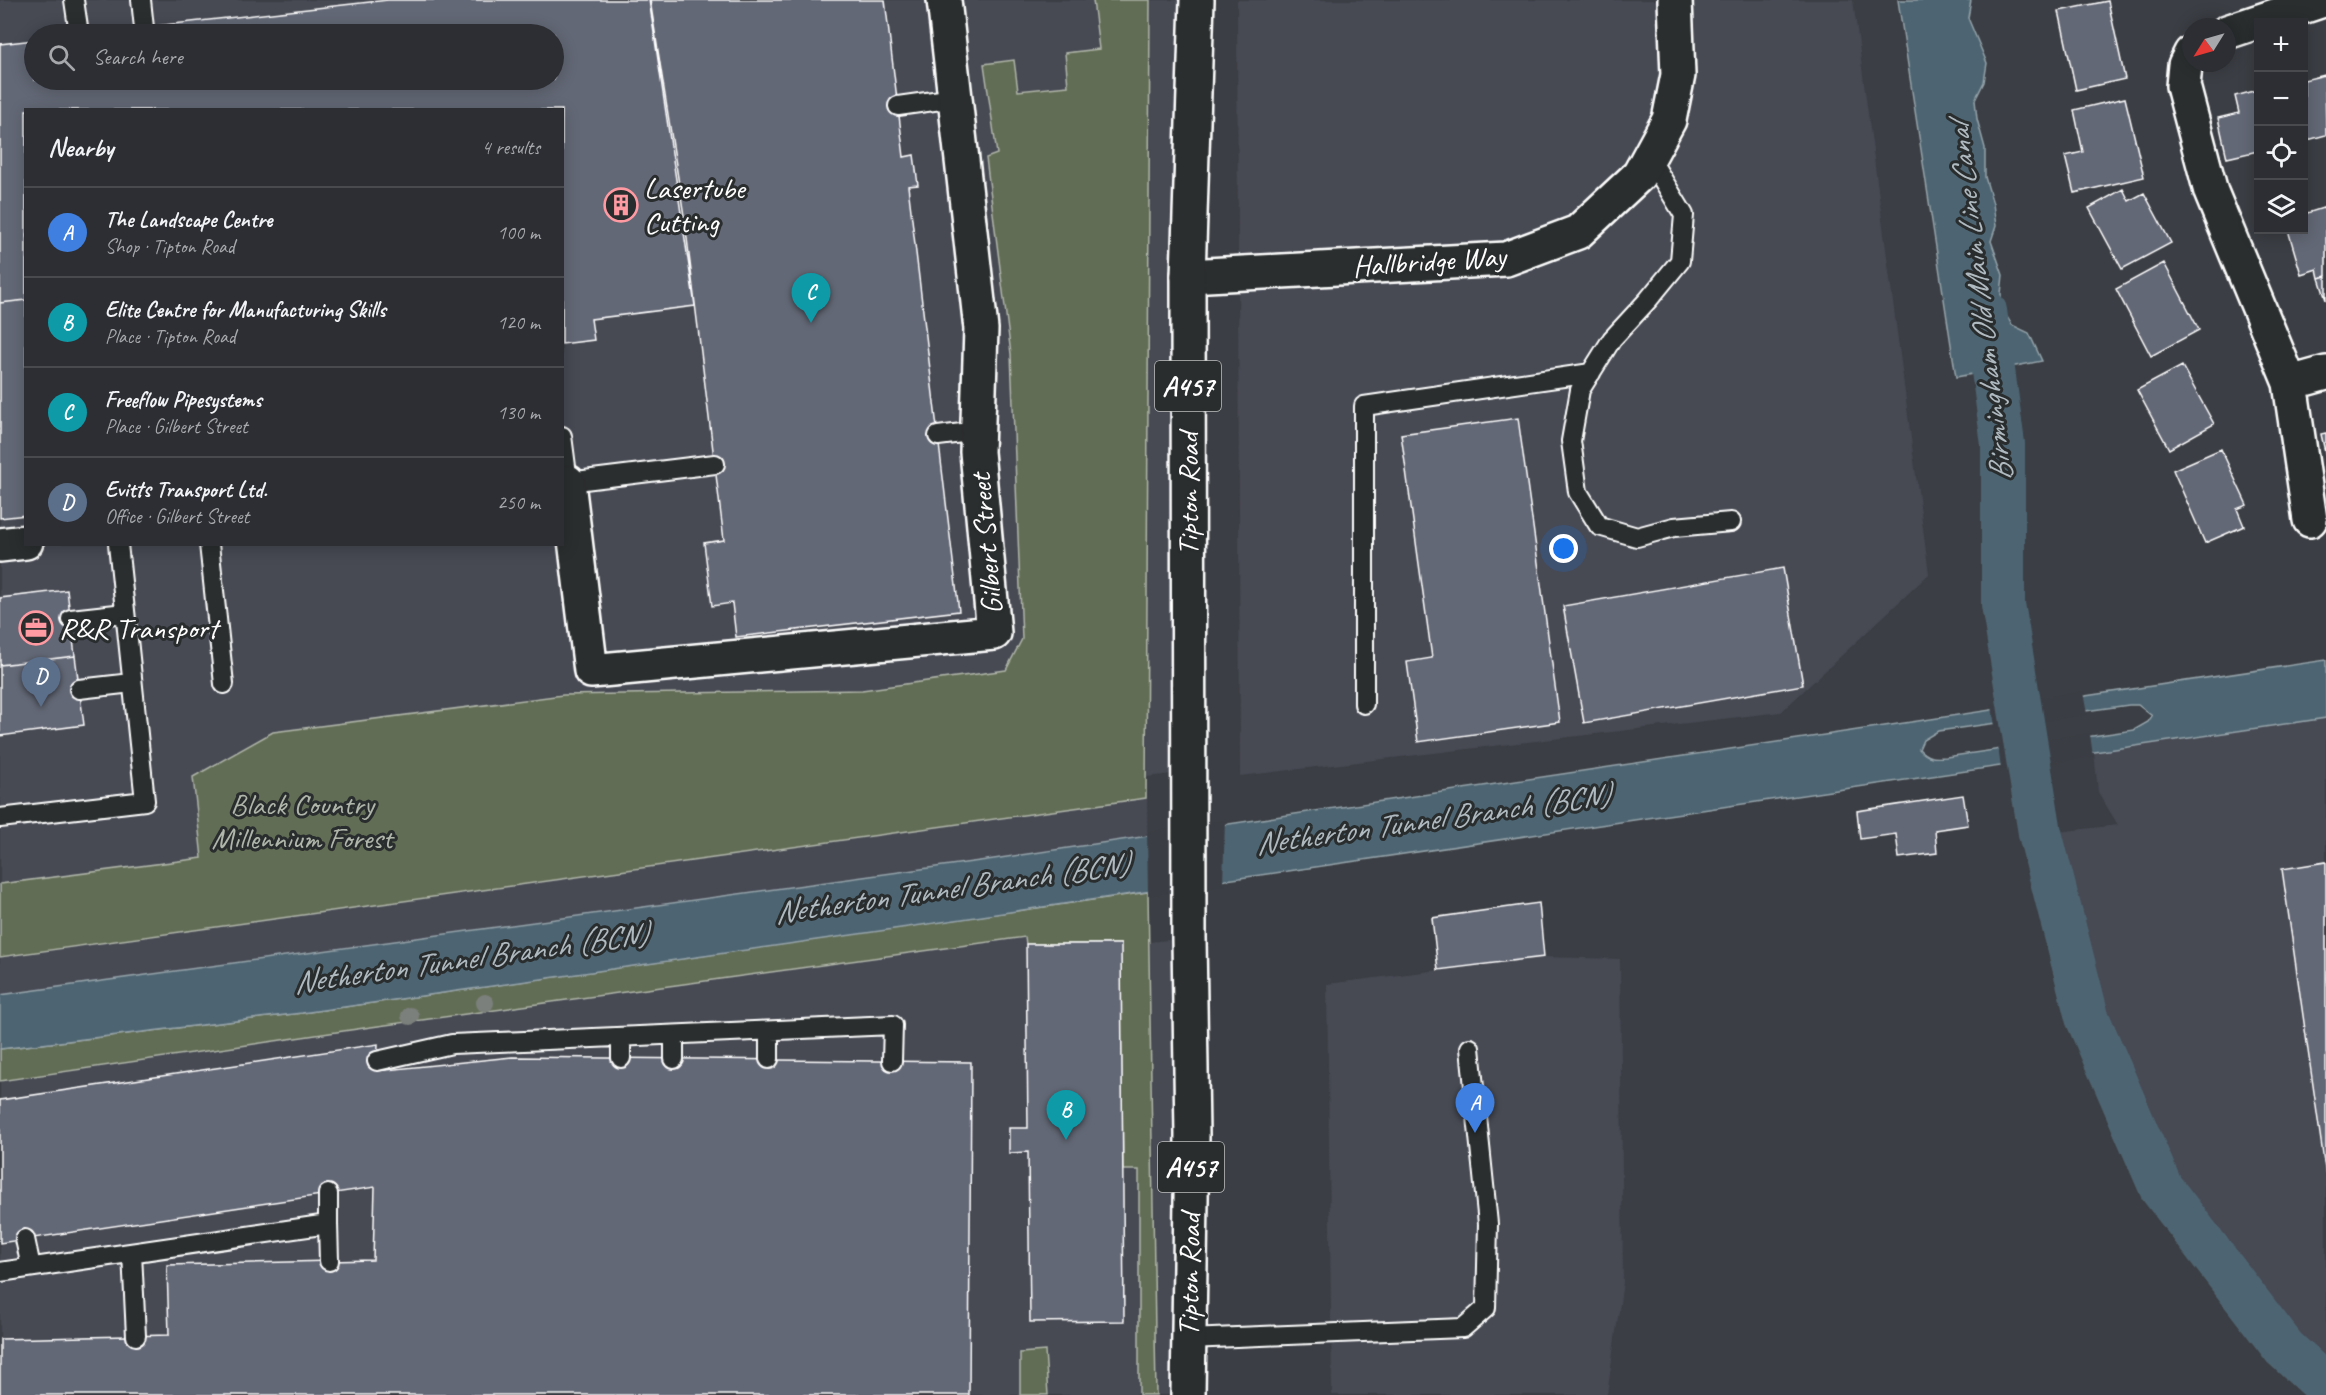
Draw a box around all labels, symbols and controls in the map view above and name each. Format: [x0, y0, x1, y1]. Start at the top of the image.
north arrow [2182, 18, 2236, 72]
map controls [2254, 18, 2308, 234]
button: + [2254, 18, 2308, 72]
search box [24, 24, 564, 90]
icon: search [45, 41, 78, 74]
text: Search here [93, 43, 183, 71]
button: − [2254, 72, 2308, 126]
water label: Birmingham Old Main Line Canal [1936, 111, 2022, 484]
button: locate [2254, 126, 2308, 180]
text: Nearby [48, 131, 113, 164]
text: 4 results [481, 135, 540, 160]
place label: Lasertube Cutting [644, 169, 747, 241]
button: layers [2254, 180, 2308, 234]
building icon: Lasertube Cutting [603, 187, 639, 223]
text: The Landscape Centre [105, 206, 272, 234]
text: A [62, 220, 73, 245]
text: 100 m [497, 220, 540, 245]
text: Shop · Tipton Road [105, 234, 235, 259]
street label: Hallbridge Way [1351, 237, 1510, 285]
pin: C [792, 274, 830, 323]
text: Elite Centre for Manufacturing Skills [105, 296, 386, 324]
text: B [62, 310, 73, 335]
text: 120 m [497, 310, 540, 335]
text: Place · Tipton Road [105, 324, 236, 349]
road number: A457 [1155, 361, 1221, 411]
text: Freeflow Pipesystems [105, 386, 262, 414]
text: C [63, 400, 72, 425]
text: 130 m [497, 400, 540, 425]
text: Place · Gilbert Street [105, 414, 248, 439]
street label: Tipton Road [1169, 428, 1207, 556]
street label: Gilbert Street [961, 469, 1011, 616]
text: Evitts Transport Ltd. [105, 476, 267, 504]
text: D [62, 490, 73, 515]
text: 250 m [497, 490, 540, 515]
text: Office · Gilbert Street [105, 504, 249, 529]
your location [1549, 534, 1578, 563]
place label: R&R Transport [59, 609, 222, 647]
office icon: R&R Transport [18, 610, 54, 646]
pin: D [22, 658, 60, 707]
water label: Netherton Tunnel Branch (BCN) [1252, 773, 1618, 864]
park label: Black Country Millennium Forest [211, 785, 396, 857]
water label: Netherton Tunnel Branch (BCN) [771, 842, 1137, 933]
water label: Netherton Tunnel Branch (BCN) [290, 912, 656, 1003]
pin: A [1456, 1084, 1494, 1133]
pin: B [1046, 1090, 1086, 1140]
road number: A457 [1158, 1142, 1224, 1192]
street label: Tipton Road [1169, 1209, 1209, 1337]

